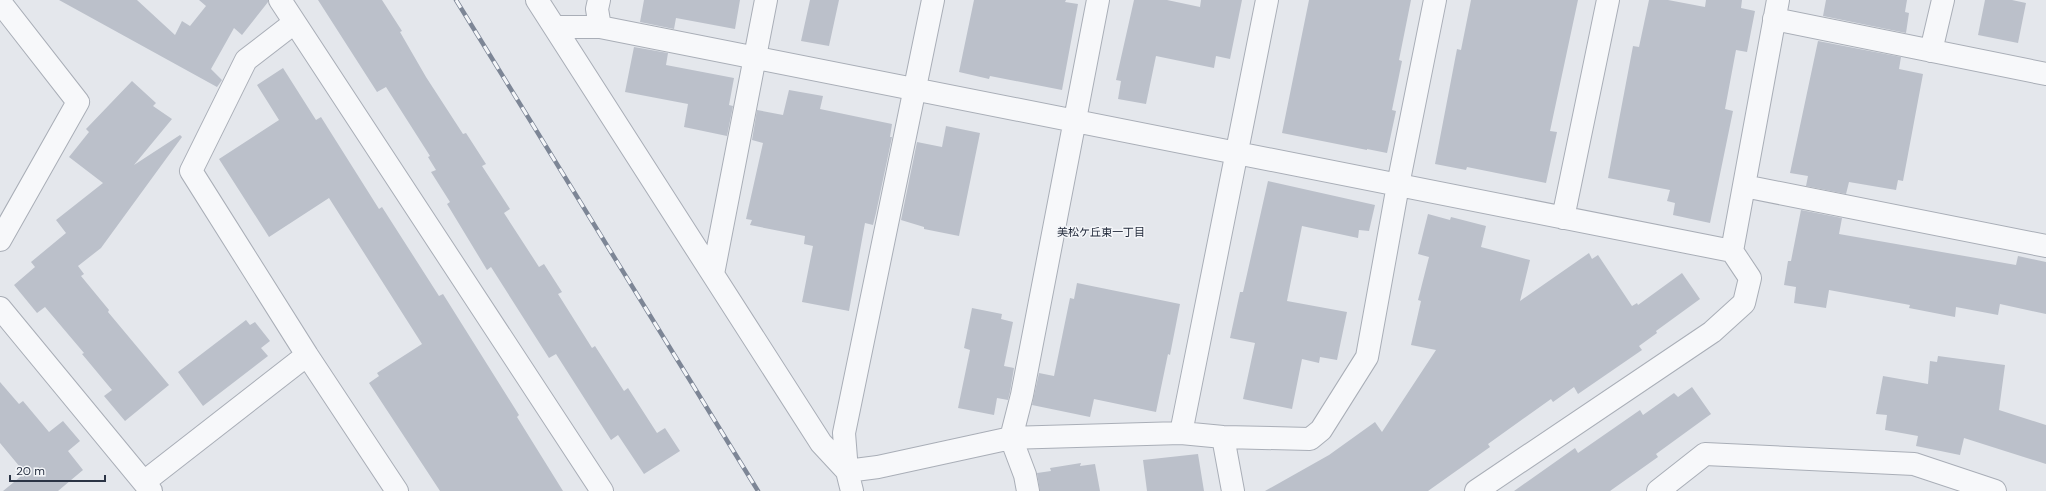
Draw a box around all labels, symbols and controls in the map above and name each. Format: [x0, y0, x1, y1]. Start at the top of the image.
district label: 美松ケ丘東一丁目 [1057, 225, 1145, 239]
scale bar [10, 457, 105, 483]
text: 20 m [16, 463, 45, 479]

